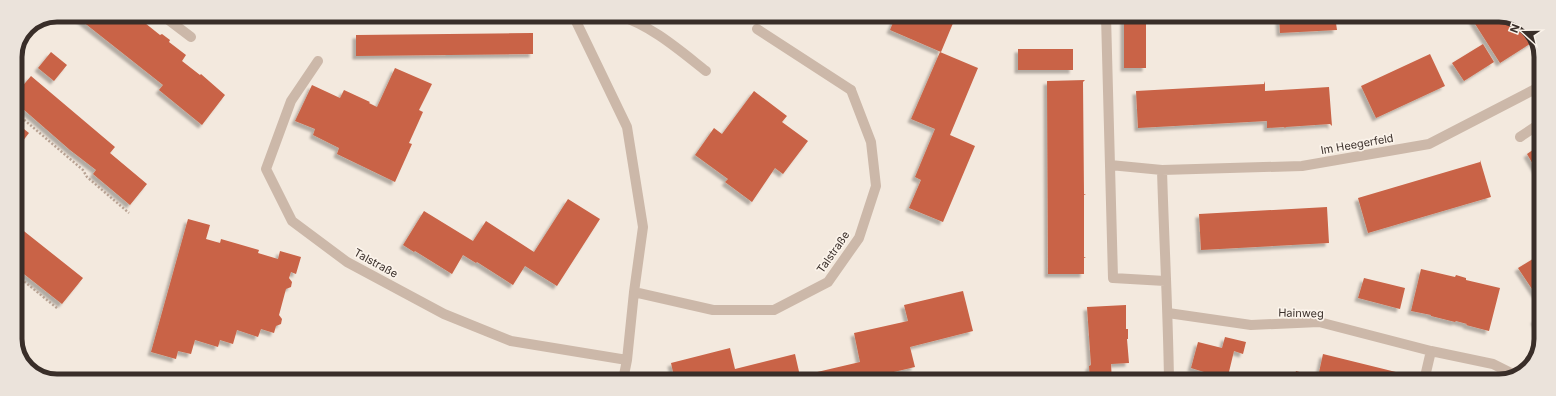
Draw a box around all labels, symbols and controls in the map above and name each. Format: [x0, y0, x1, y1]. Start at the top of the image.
north arrow [1504, 12, 1544, 52]
text: N [1507, 22, 1523, 35]
street label: Im Heegerfeld [1319, 131, 1395, 157]
street label: Talstraße [813, 228, 853, 276]
street label: Talstraße [352, 245, 400, 281]
street label: Hainweg [1278, 306, 1324, 320]

